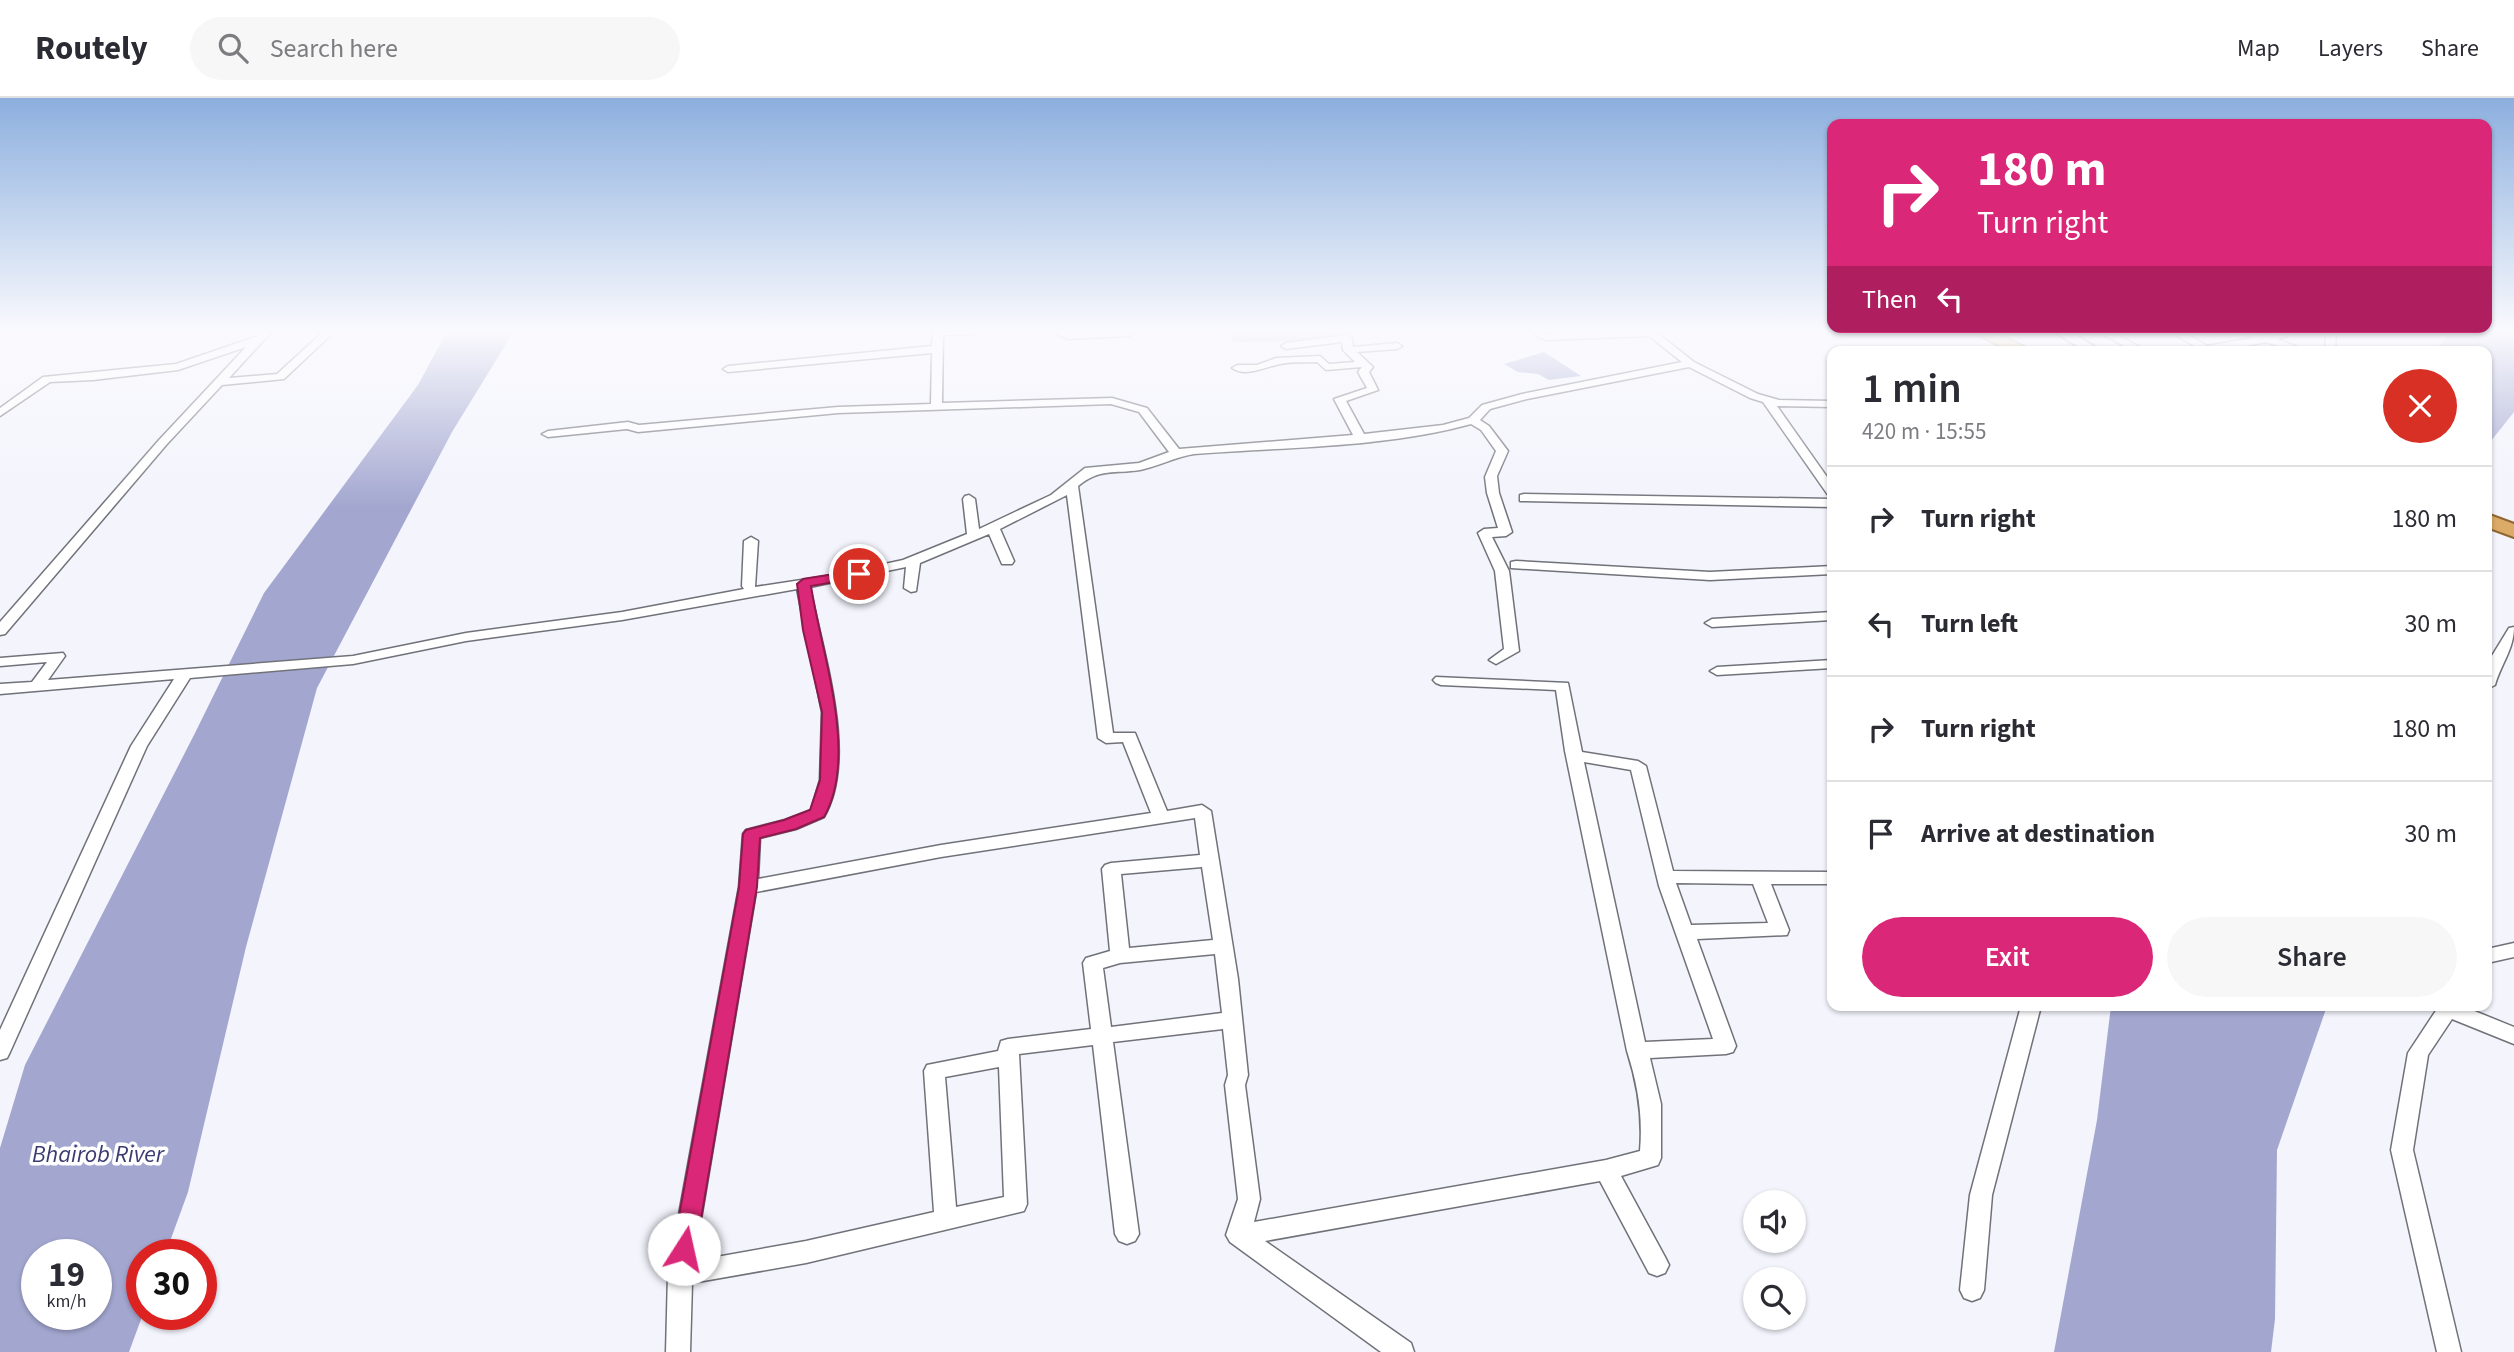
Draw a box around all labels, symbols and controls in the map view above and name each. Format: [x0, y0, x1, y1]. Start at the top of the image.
search box [190, 17, 680, 80]
text: Routely [35, 25, 148, 72]
icon: search [214, 29, 252, 67]
text: Search here [270, 30, 398, 67]
text: Map [2237, 31, 2280, 66]
text: Layers [2318, 31, 2383, 66]
text: Share [2421, 31, 2479, 66]
text: 180 m [1977, 135, 2106, 205]
icon: right [1862, 147, 1953, 238]
text: Turn right [1977, 200, 2108, 246]
icon: left [1931, 280, 1969, 318]
text: Then [1862, 281, 1917, 318]
text: 1 min [1862, 359, 1962, 419]
button: close [2383, 369, 2457, 443]
text: 420 m · 15:55 [1862, 415, 1986, 448]
icon: right [1862, 500, 1900, 538]
text: Turn right [1921, 500, 2036, 537]
text: 180 m [2391, 500, 2457, 537]
pin [829, 544, 889, 604]
icon: arrive [840, 555, 878, 593]
icon: left [1862, 605, 1900, 643]
text: Turn left [1921, 605, 2018, 642]
text: 30 m [2404, 605, 2457, 642]
icon: right [1862, 710, 1900, 748]
text: Turn right [1921, 710, 2036, 747]
text: 180 m [2391, 710, 2457, 747]
icon: arrive [1862, 815, 1900, 853]
text: Arrive at destination [1921, 815, 2155, 852]
text: 30 m [2404, 815, 2457, 852]
button: Exit [1862, 917, 2153, 997]
button: Share [2167, 917, 2457, 997]
water label: Bhairob River [32, 1137, 166, 1172]
map controls [1743, 1190, 1806, 1330]
button: sound [1743, 1190, 1806, 1253]
position arrow [647, 1212, 721, 1286]
speed limit sign: 30 [126, 1239, 217, 1330]
text: 19 [48, 1250, 85, 1300]
button: search [1743, 1267, 1806, 1330]
text: km/h [47, 1289, 86, 1314]

